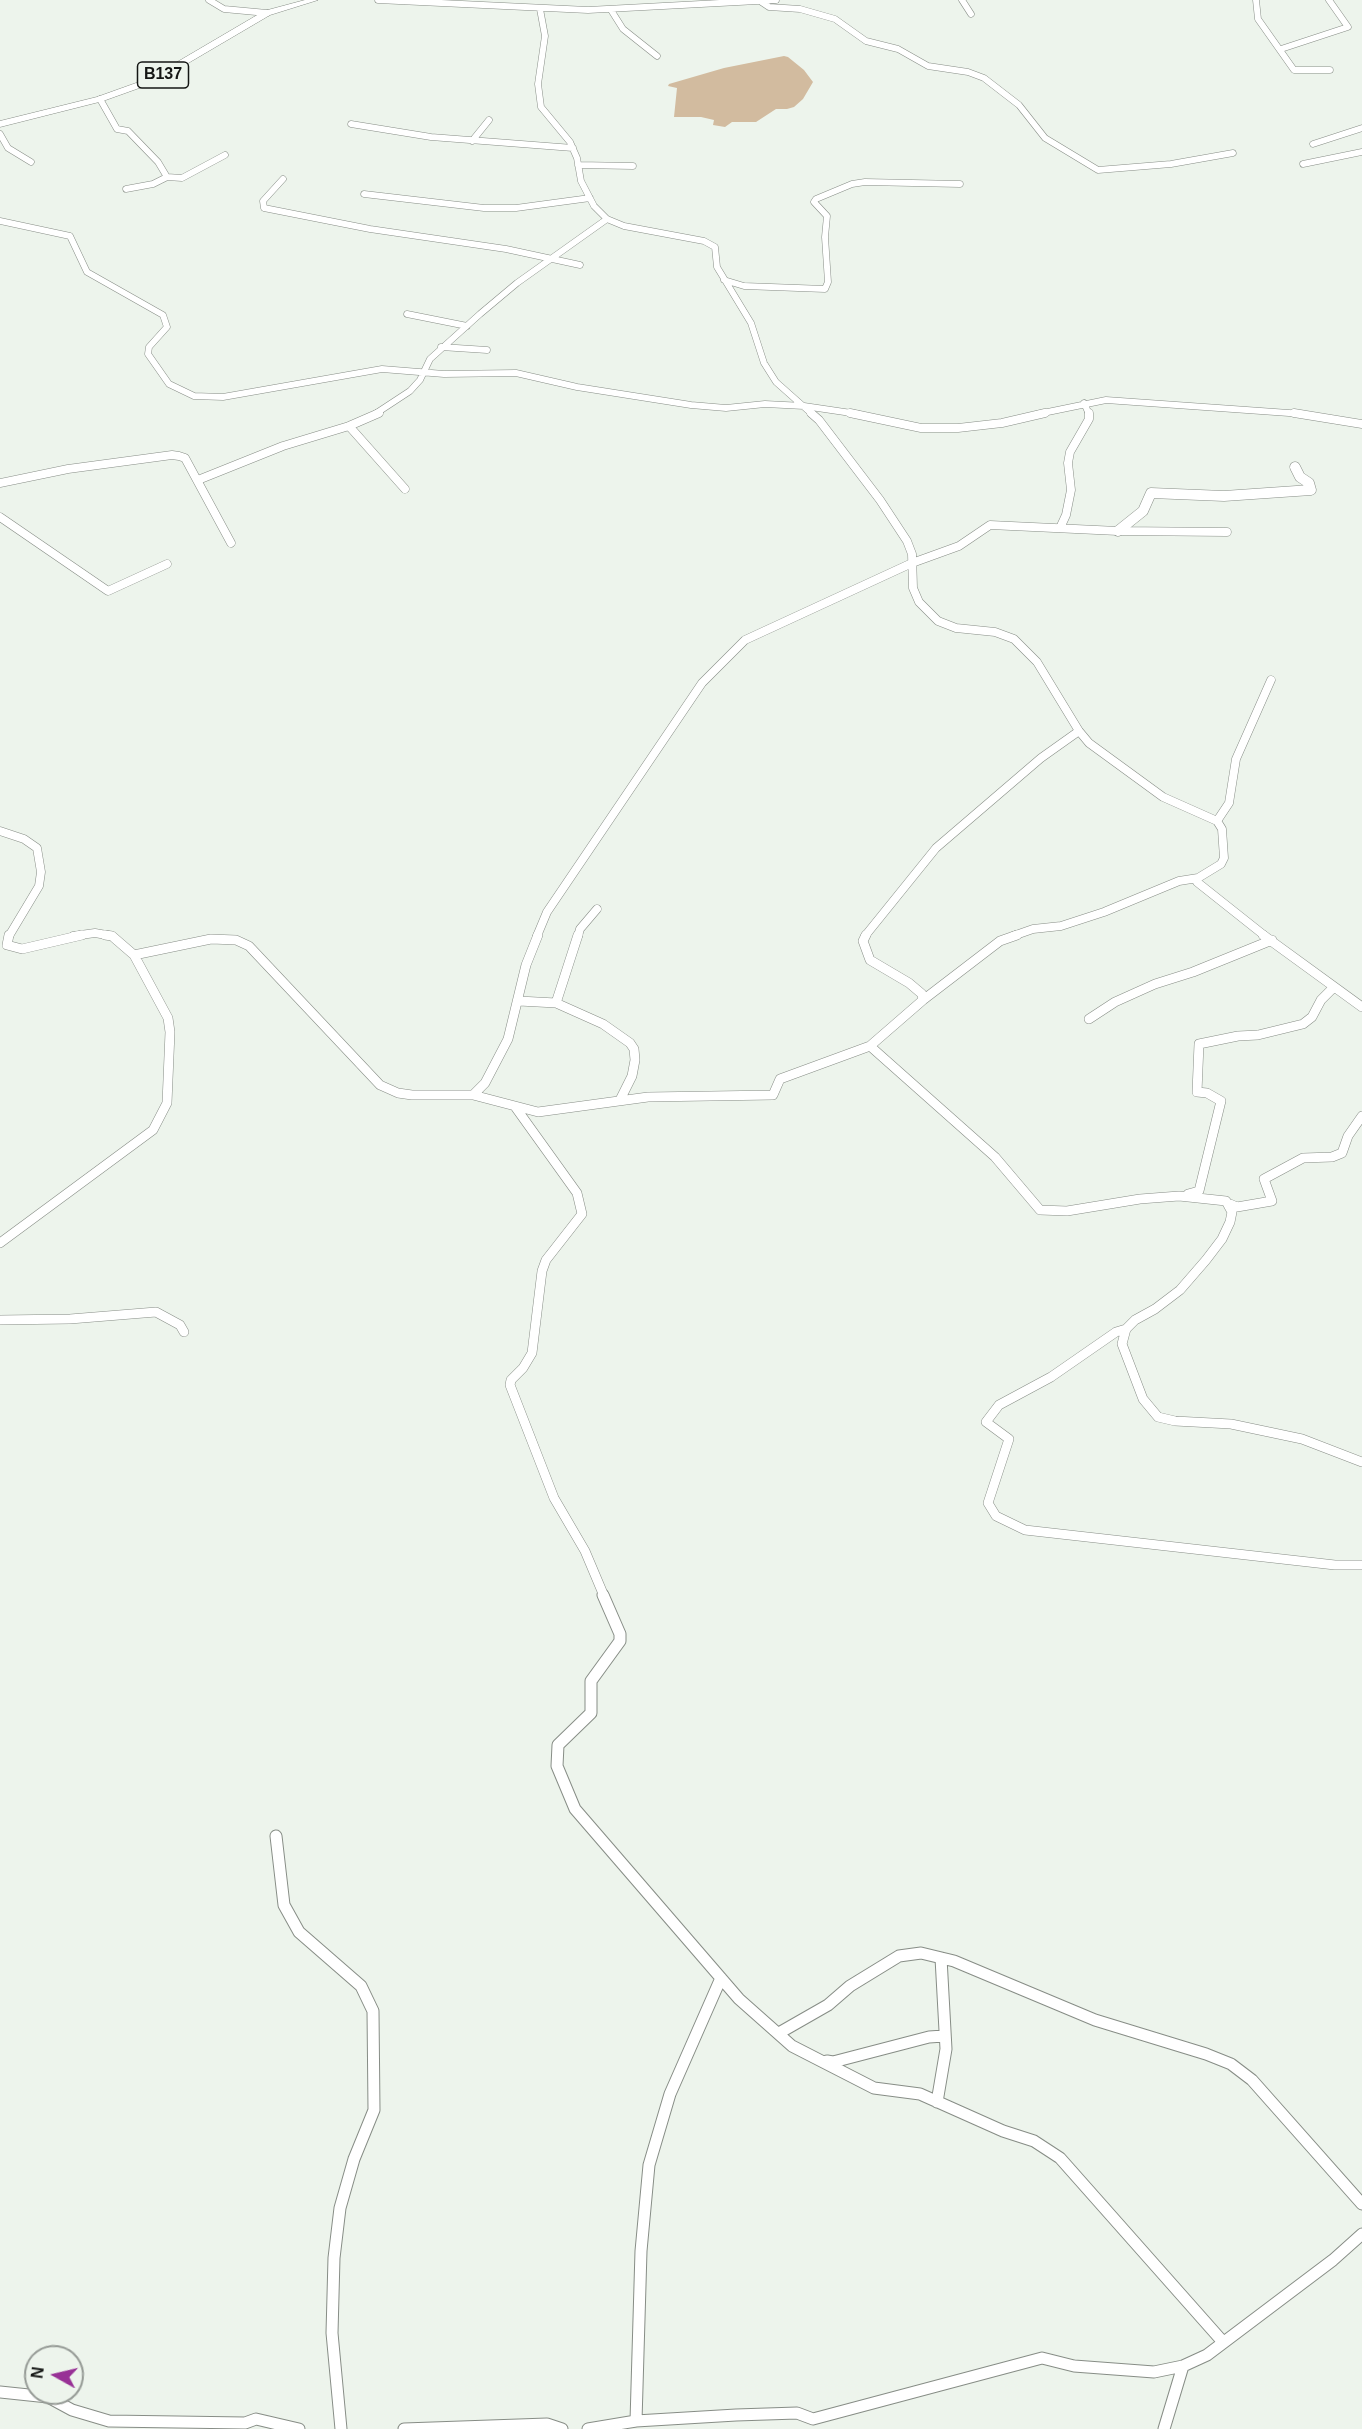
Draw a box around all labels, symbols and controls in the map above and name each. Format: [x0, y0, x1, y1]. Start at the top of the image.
road number: B137 [138, 62, 188, 88]
north arrow [24, 2345, 84, 2405]
text: N [28, 2366, 47, 2380]

